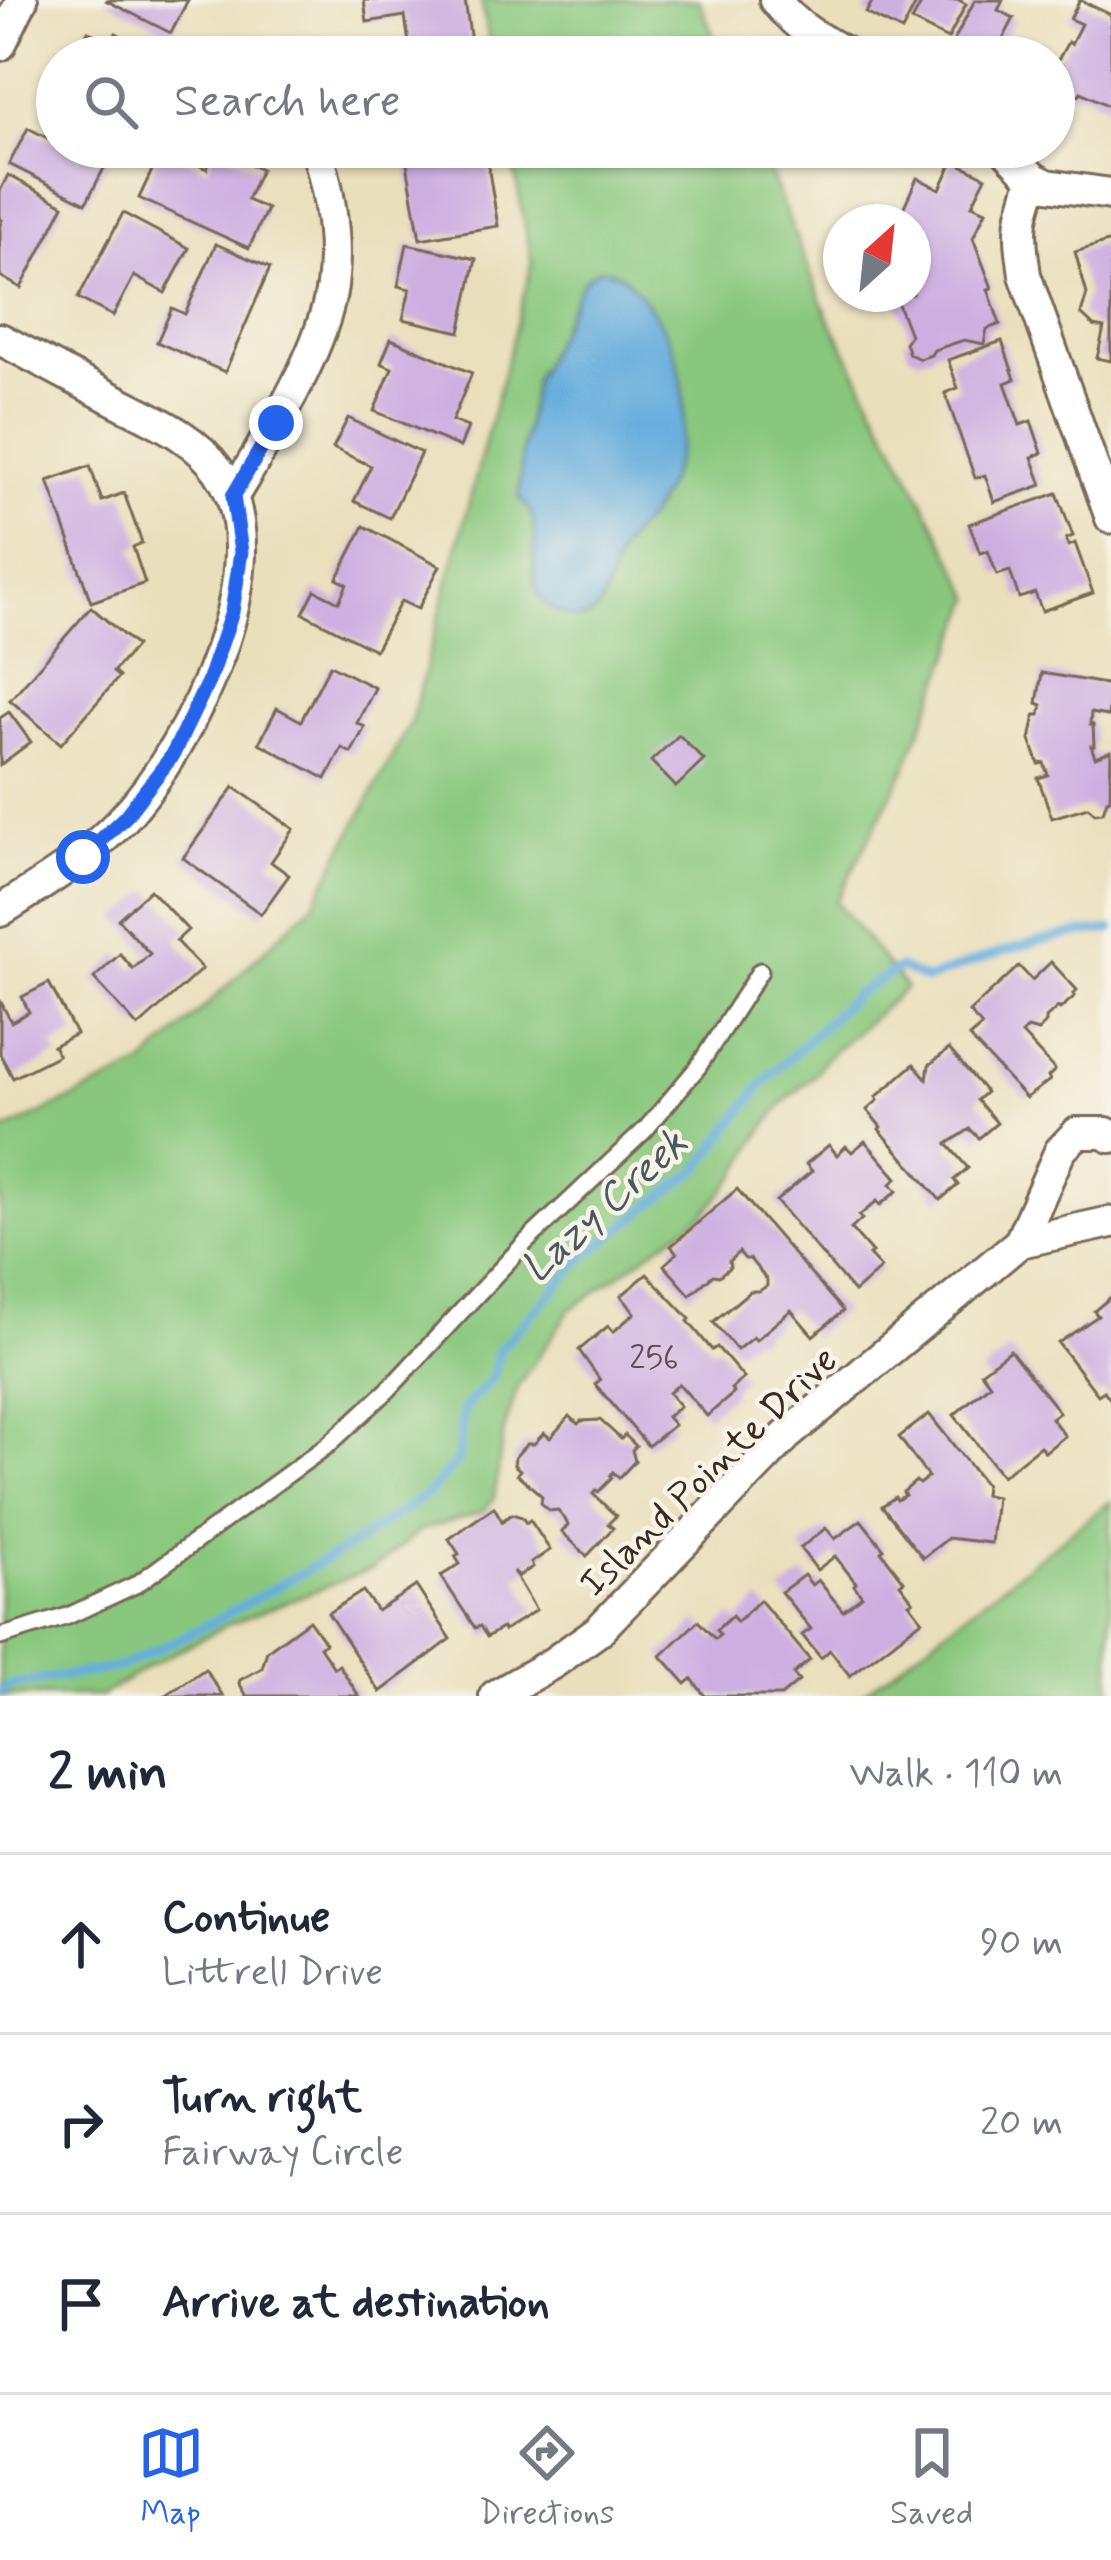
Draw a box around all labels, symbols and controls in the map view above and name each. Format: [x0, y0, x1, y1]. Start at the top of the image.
search box [36, 36, 1075, 168]
icon: search [78, 69, 144, 135]
text: Search here [174, 73, 401, 132]
north arrow [823, 204, 931, 312]
route end [249, 396, 303, 450]
route start [56, 830, 110, 884]
water label: Lazy Creek [510, 1117, 700, 1296]
street label: Island Pointe Drive [569, 1336, 850, 1609]
house number: 256 [629, 1337, 679, 1381]
text: 2 min [48, 1741, 168, 1807]
text: Walk · 110 m [850, 1749, 1063, 1800]
text: Continue [162, 1889, 330, 1948]
icon: ahead [48, 1911, 114, 1977]
text: 90 m [980, 1918, 1063, 1969]
text: Littrell Drive [162, 1948, 383, 1999]
text: Turn right [162, 2069, 362, 2128]
icon: right [48, 2091, 114, 2157]
text: 20 m [980, 2098, 1063, 2149]
text: Fairway Circle [162, 2128, 404, 2179]
icon: arrive [48, 2271, 114, 2337]
text: Arrive at destination [162, 2274, 550, 2333]
tab: Map [138, 2420, 204, 2536]
tab: Directions [479, 2420, 615, 2536]
tab: Saved [890, 2420, 973, 2536]

